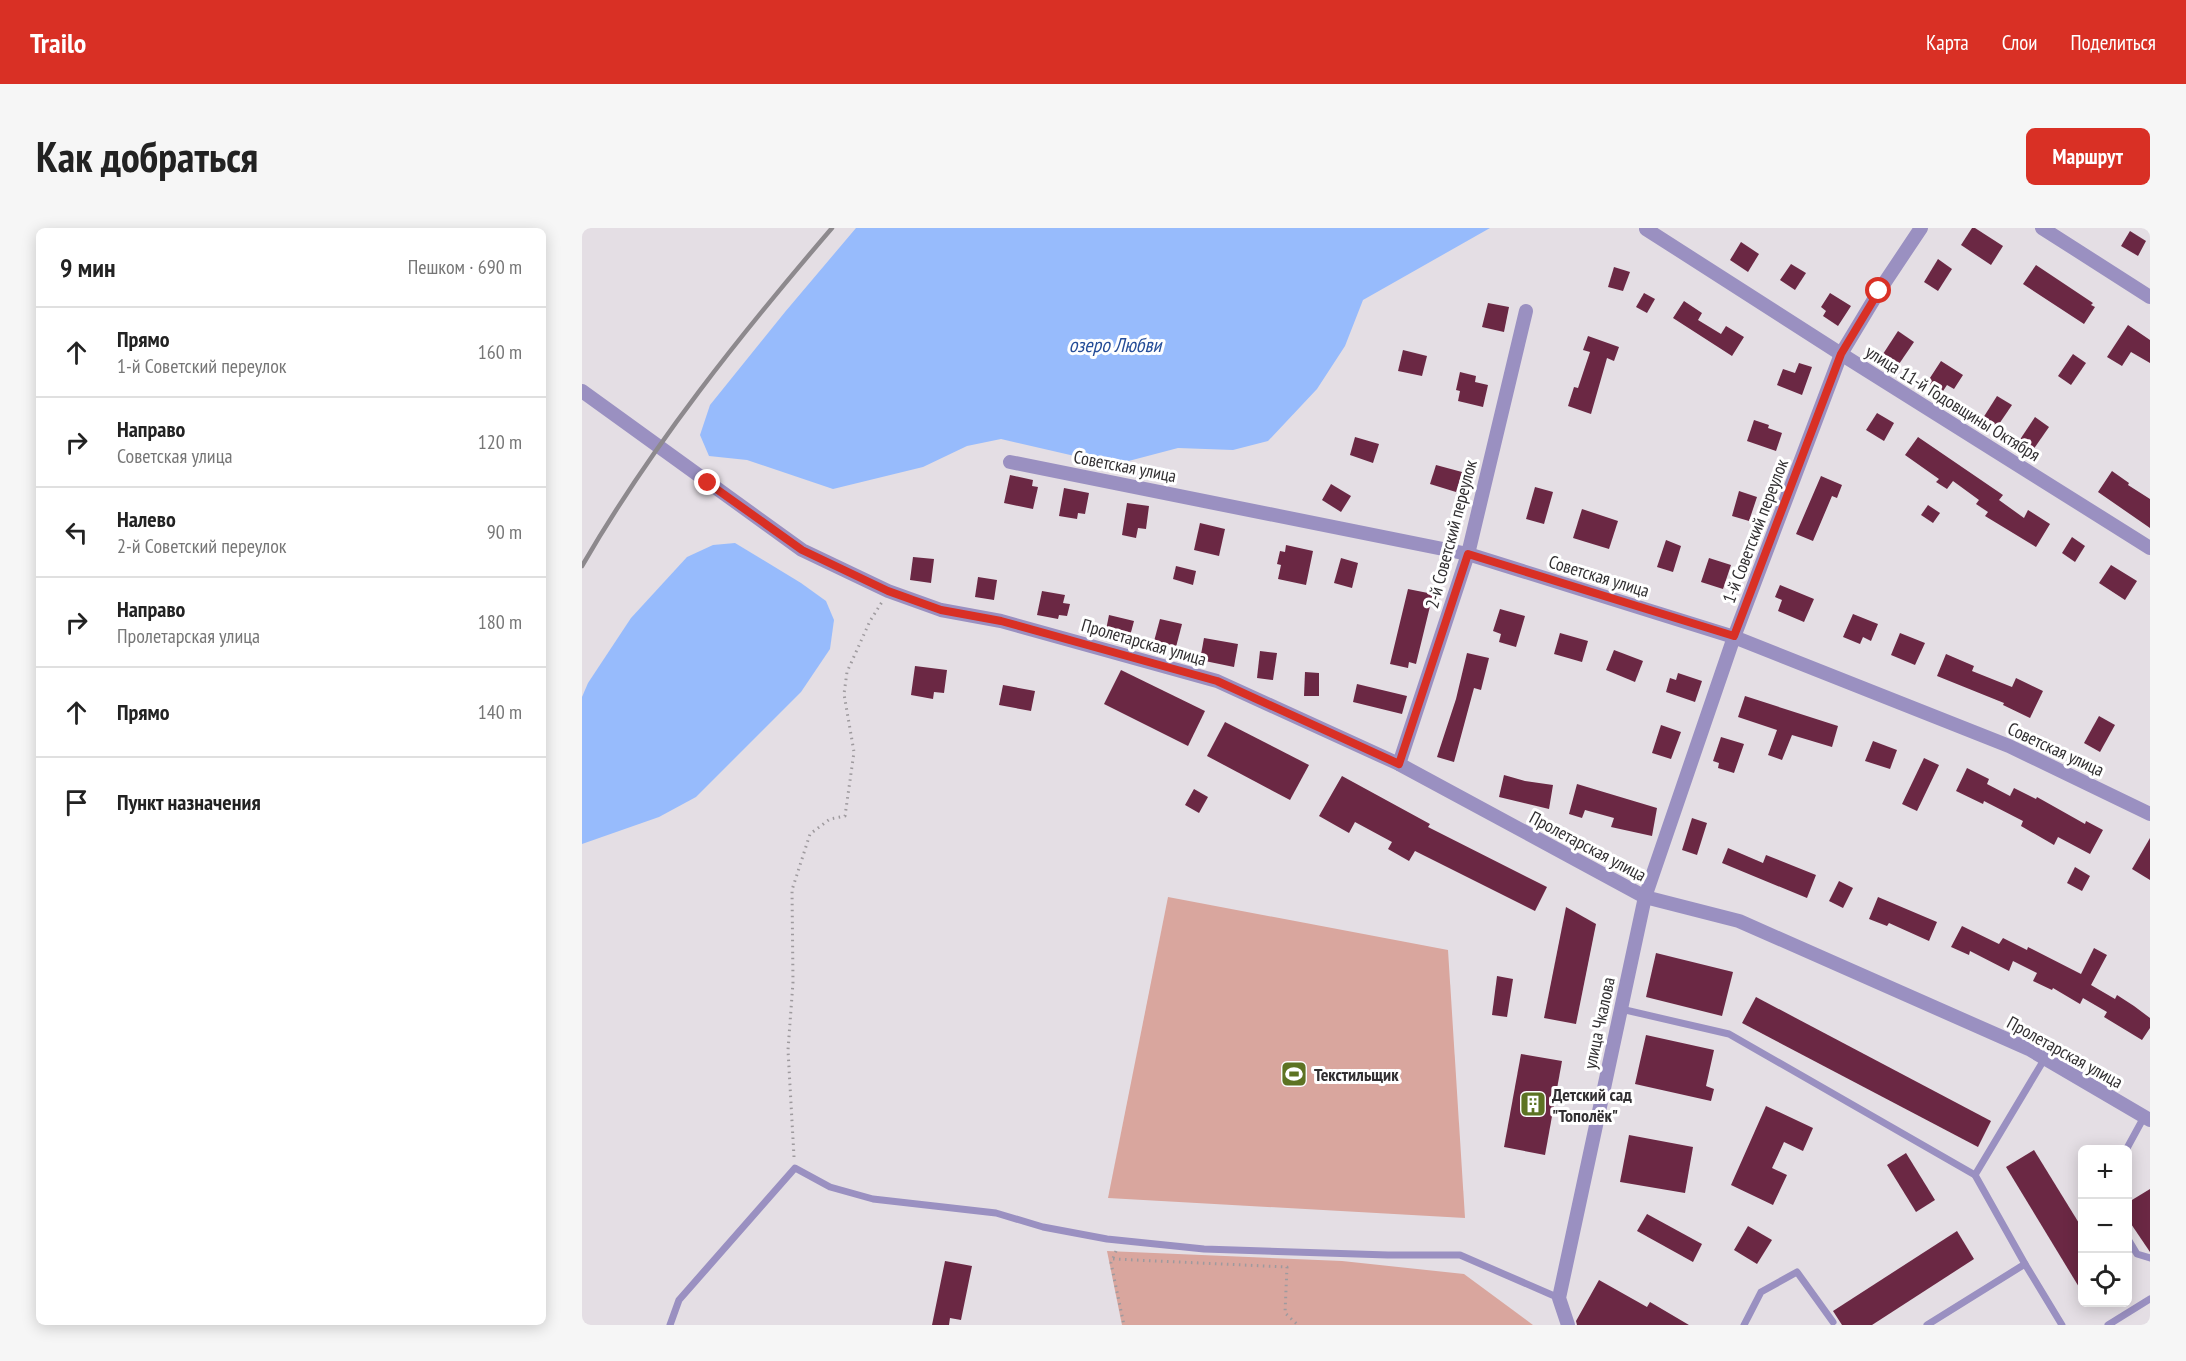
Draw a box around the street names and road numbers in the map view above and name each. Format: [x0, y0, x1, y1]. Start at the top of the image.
street label: улица 11-й Годовщины Октября [1861, 340, 2045, 466]
street label: Советская улица [1072, 445, 1178, 487]
street label: 1-й Советский переулок [1717, 456, 1793, 606]
street label: 2-й Советский переулок [1420, 457, 1482, 611]
street label: Советская улица [1546, 550, 1652, 602]
street label: Пролетарская улица [1079, 613, 1209, 671]
street label: Советская улица [2004, 717, 2108, 781]
street label: Пролетарская улица [1526, 806, 1650, 886]
street label: улица Чкалова [1578, 975, 1620, 1071]
street label: Пролетарская улица [2003, 1011, 2127, 1093]

